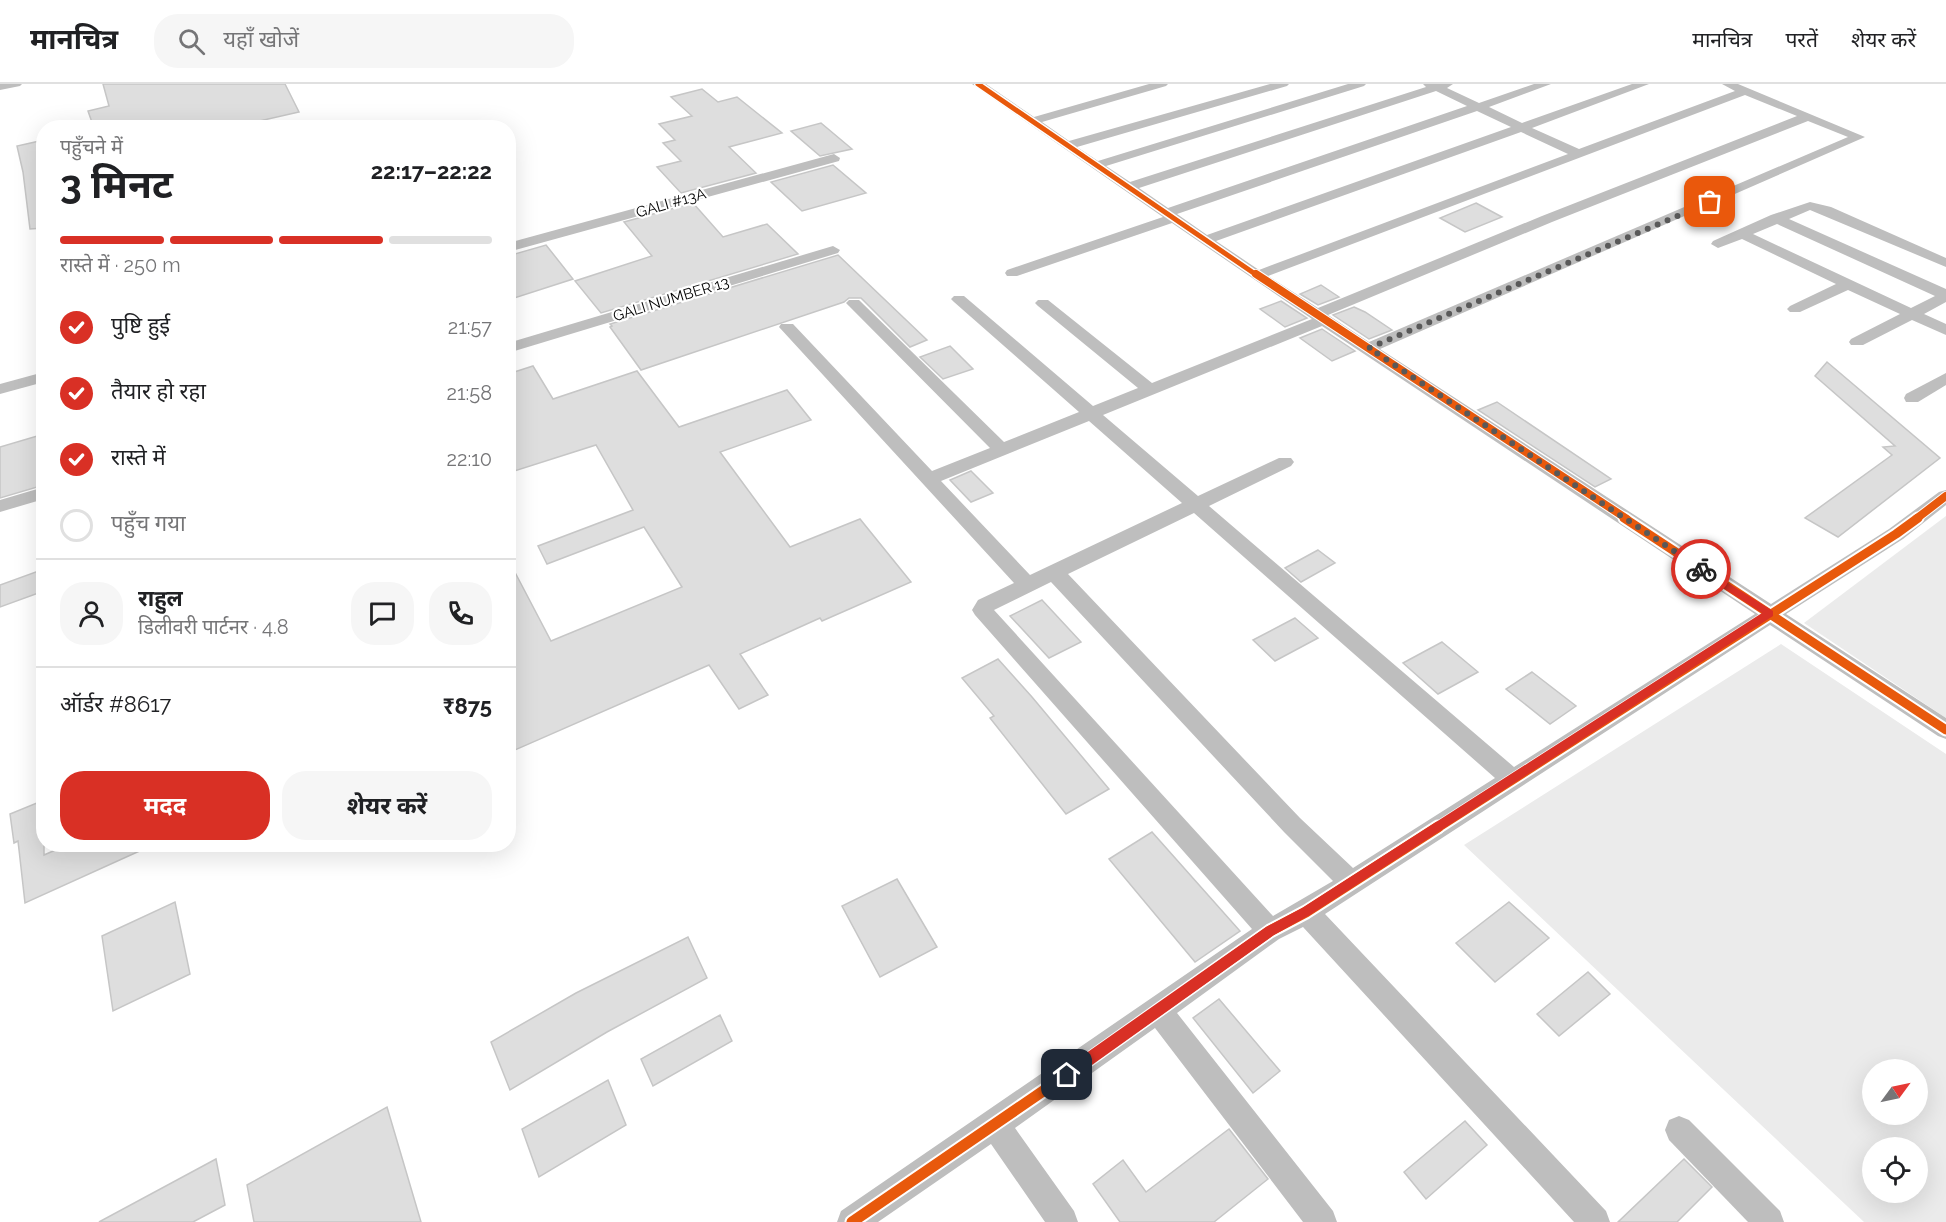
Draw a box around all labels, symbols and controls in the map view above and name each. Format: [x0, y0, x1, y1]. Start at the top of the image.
search box [154, 14, 574, 68]
text: मानचित्र [30, 23, 118, 56]
icon: search [175, 25, 208, 58]
text: यहाँ खोजें [223, 26, 299, 52]
text: मानचित्र [1692, 27, 1752, 52]
text: परतें [1785, 27, 1818, 52]
text: शेयर करें [1851, 27, 1916, 52]
text: पहुँचने में [60, 135, 123, 159]
text: 22:17–22:22 [371, 158, 492, 184]
text: 3 मिनट [60, 161, 173, 207]
pin [1684, 176, 1735, 227]
street label: GALI #13A [634, 184, 708, 222]
icon: bag [1693, 185, 1726, 218]
text: रास्ते में · 250 m [60, 253, 181, 277]
street label: GALI NUMBER 13 [611, 273, 731, 325]
icon: check [60, 311, 93, 344]
text: पुष्टि हुई [111, 312, 170, 338]
text: 21:57 [448, 315, 492, 339]
icon: check [60, 377, 93, 410]
text: तैयार हो रहा [111, 378, 206, 404]
text: 21:58 [447, 381, 492, 405]
icon: check [60, 443, 93, 476]
text: रास्ते में [111, 444, 166, 470]
text: 22:10 [447, 447, 492, 471]
text: पहुँच गया [111, 510, 186, 536]
courier [1671, 539, 1731, 599]
icon: bike [1685, 553, 1718, 586]
button: person [60, 582, 123, 645]
button: chat [351, 582, 414, 645]
button: phone [429, 582, 492, 645]
text: राहुल [138, 585, 183, 611]
text: डिलीवरी पार्टनर · 4.8 [138, 615, 289, 639]
text: ऑर्डर #8617 [60, 691, 171, 717]
text: ₹875 [443, 693, 492, 719]
button: मदद [60, 771, 270, 840]
button: शेयर करें [282, 771, 492, 840]
pin [1041, 1049, 1092, 1100]
icon: home [1050, 1058, 1083, 1091]
north arrow [1862, 1059, 1928, 1125]
map controls [1862, 1059, 1928, 1203]
button: locate [1862, 1137, 1928, 1203]

